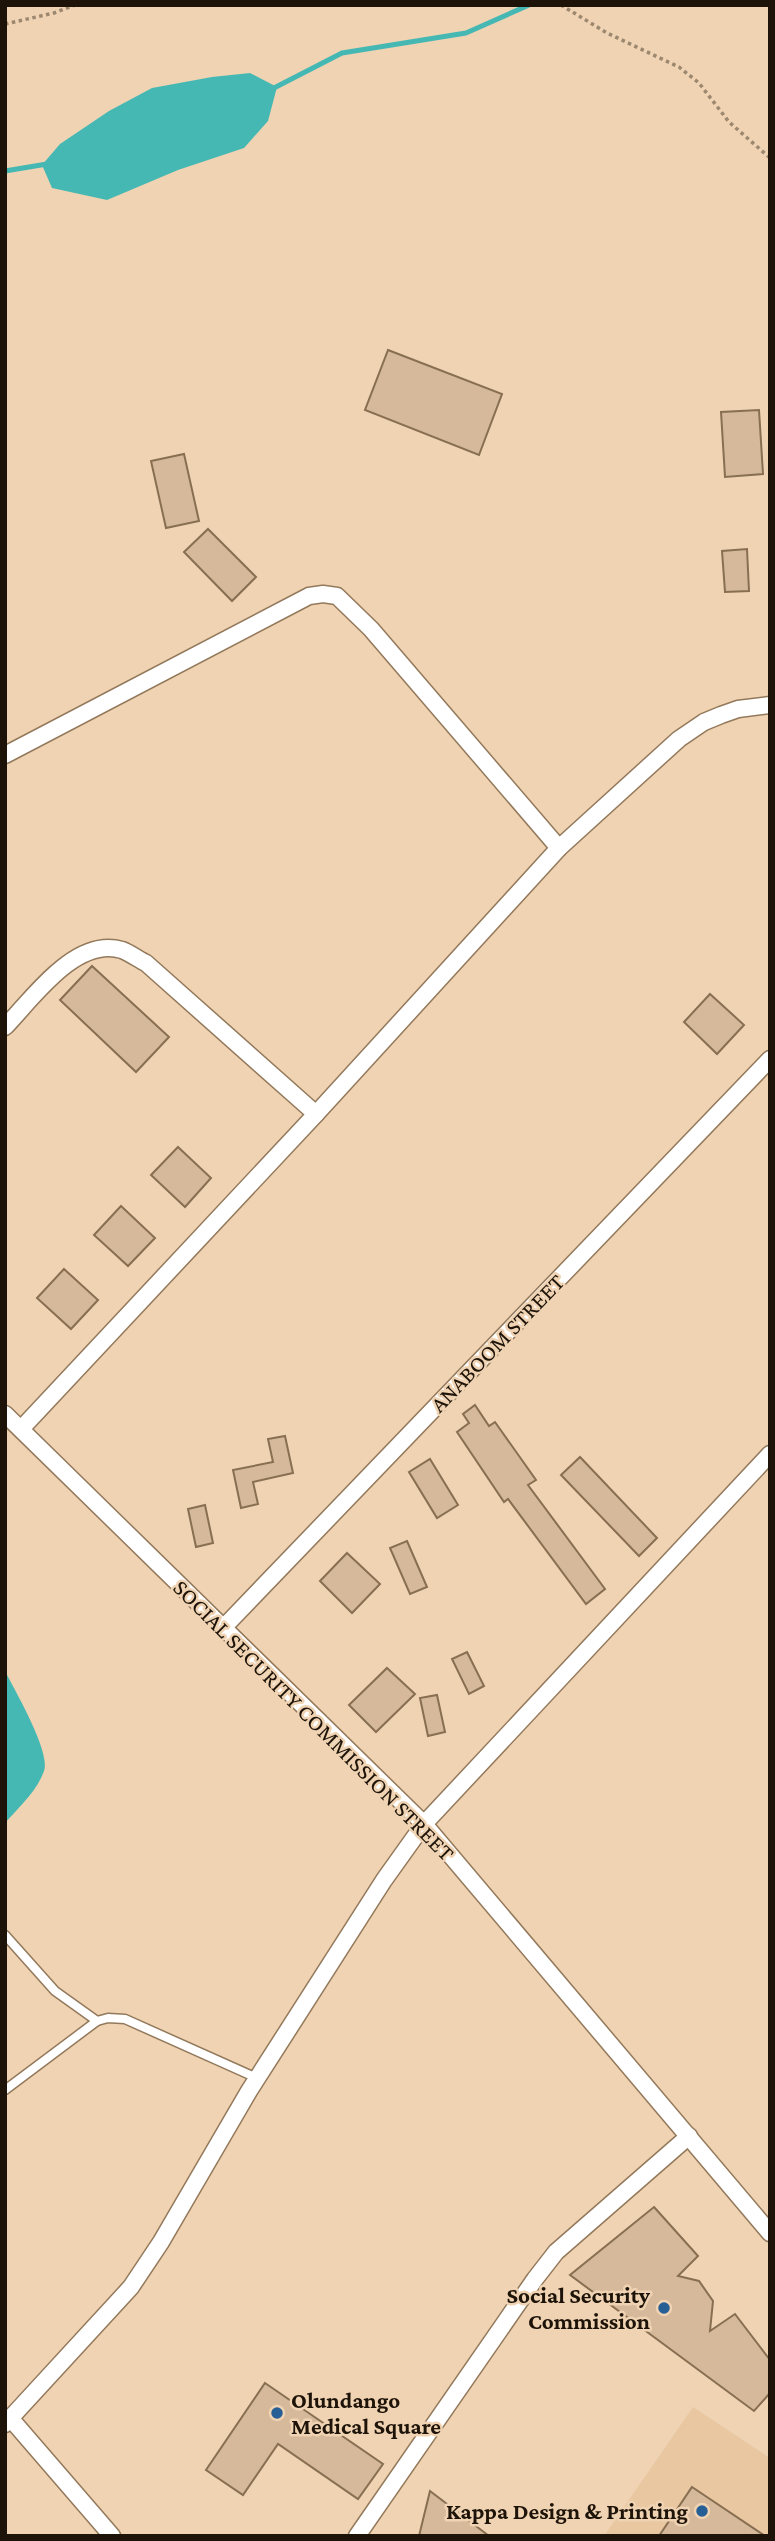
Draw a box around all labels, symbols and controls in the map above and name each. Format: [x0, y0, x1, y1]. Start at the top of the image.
street label: ANABOOM STREET [425, 1268, 570, 1417]
street label: SOCIAL SECURITY COMMISSION STREET [168, 1574, 460, 1866]
place label: Social Security Commission [507, 2282, 651, 2334]
marker: Social Security Commission [656, 2300, 672, 2316]
place label: Olundango Medical Square [291, 2387, 441, 2439]
marker: Olundango Medical Square [269, 2405, 285, 2421]
place label: Kappa Design & Printing [446, 2498, 688, 2524]
marker: Kappa Design & Printing [694, 2503, 710, 2519]

